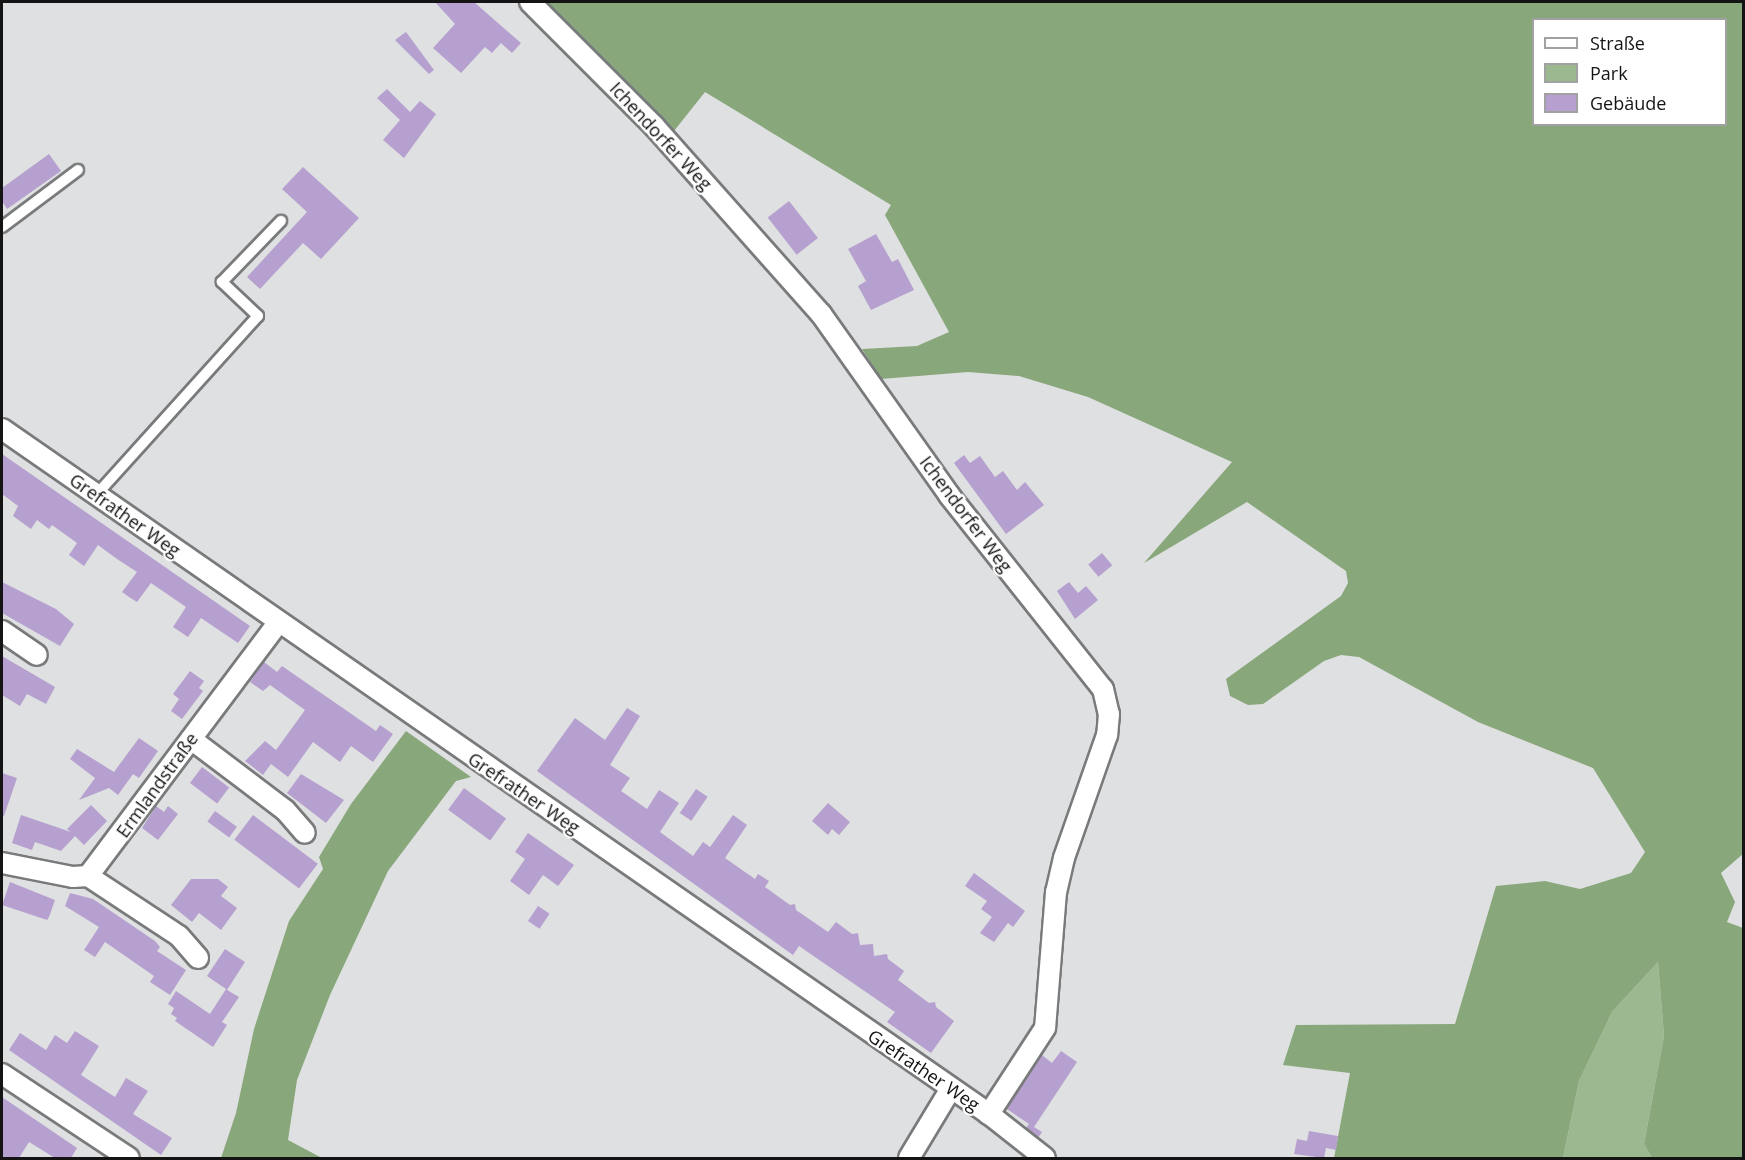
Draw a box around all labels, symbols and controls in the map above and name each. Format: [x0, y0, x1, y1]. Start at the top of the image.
legend [1532, 18, 1727, 126]
text: Straße [1590, 31, 1645, 55]
text: Park [1590, 61, 1628, 85]
street label: Ichendorfer Weg [605, 78, 717, 194]
text: Gebäude [1590, 91, 1666, 115]
street label: Ichendorfer Weg [915, 452, 1017, 576]
street label: Grefrather Weg [66, 469, 184, 561]
street label: Ermlandstraße [112, 728, 202, 842]
street label: Grefrather Weg [464, 748, 584, 838]
street label: Grefrather Weg [864, 1025, 984, 1115]

